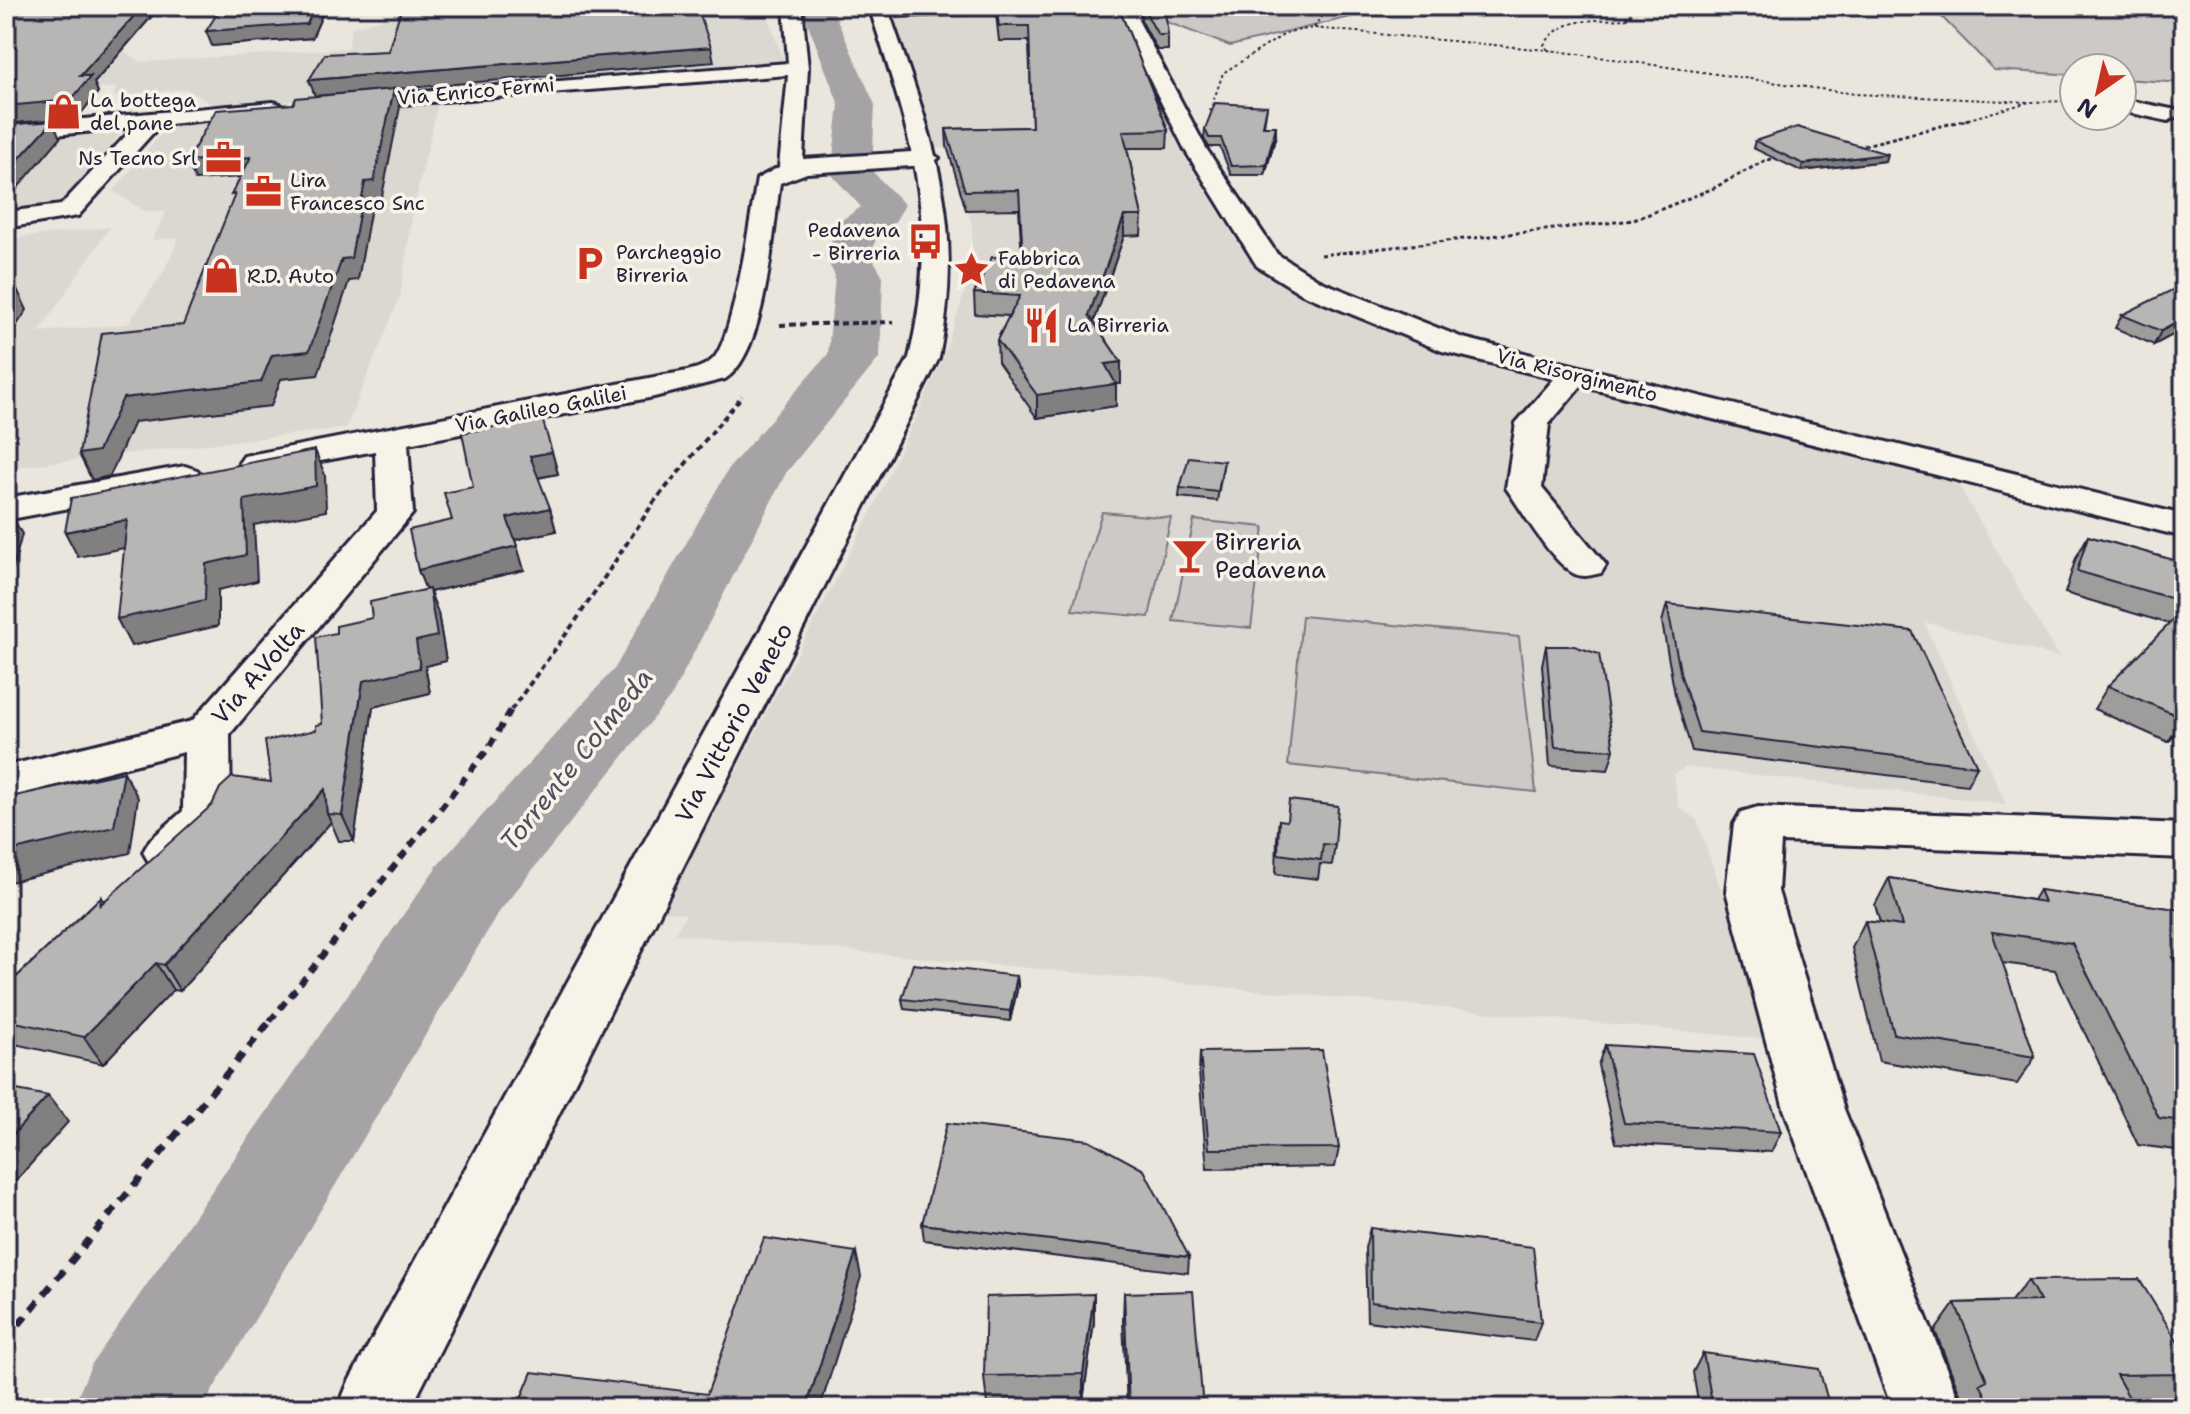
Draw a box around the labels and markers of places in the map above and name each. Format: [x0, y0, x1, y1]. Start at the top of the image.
place label: La bottega del pane [90, 87, 196, 136]
shop icon: La bottega del pane [45, 92, 83, 130]
office icon: Ns Tecno Srl [204, 139, 242, 177]
place label: Ns Tecno Srl [78, 145, 197, 171]
place label: Lira Francesco Snc [290, 167, 425, 216]
office icon: Lira Francesco Snc [245, 172, 283, 210]
place label: Pedavena - Birreria [808, 217, 901, 266]
bus stop icon: Pedavena - Birreria [907, 222, 945, 260]
place label: Parcheggio Birreria [616, 239, 722, 288]
parking icon: Parcheggio Birreria [571, 244, 609, 282]
place label: Fabbrica di Pedavena [998, 245, 1116, 294]
place icon: Fabbrica di Pedavena [953, 251, 991, 289]
shop icon: R.D. Auto [202, 257, 240, 295]
place label: R.D. Auto [247, 263, 334, 289]
restaurant icon: La Birreria [1022, 306, 1060, 344]
place label: La Birreria [1067, 312, 1169, 338]
place label: Birreria Pedavena [1215, 526, 1326, 586]
bar icon: Birreria Pedavena [1170, 537, 1208, 575]

